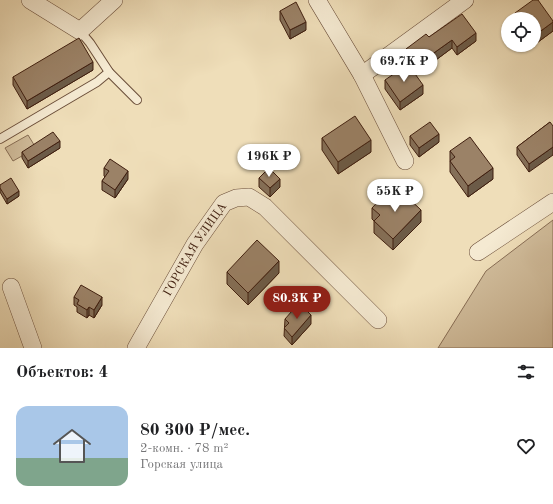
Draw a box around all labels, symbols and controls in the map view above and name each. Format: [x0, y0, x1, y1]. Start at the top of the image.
map controls [501, 12, 541, 52]
button: locate [501, 12, 541, 52]
pin: 69.7K ₽ [367, 49, 441, 83]
text: 69.7K ₽ [379, 55, 429, 68]
pin: 196K ₽ [236, 144, 302, 178]
text: 196K ₽ [246, 150, 292, 163]
pin: 55K ₽ [367, 179, 423, 213]
text: 55K ₽ [376, 185, 414, 198]
street label: ГОРСКАЯ УЛИЦА [162, 201, 229, 298]
pin: 80.3K ₽ [260, 286, 334, 320]
text: 80.3K ₽ [272, 292, 322, 305]
icon: filters [515, 361, 537, 383]
text: Объектов: 4 [16, 364, 108, 381]
icon: home [48, 422, 96, 470]
text: 80 300 ₽/мес. [140, 422, 250, 439]
icon: heart [515, 435, 537, 457]
text: 2-комн. · 78 m² [140, 442, 228, 455]
text: Горская улица [140, 458, 223, 471]

